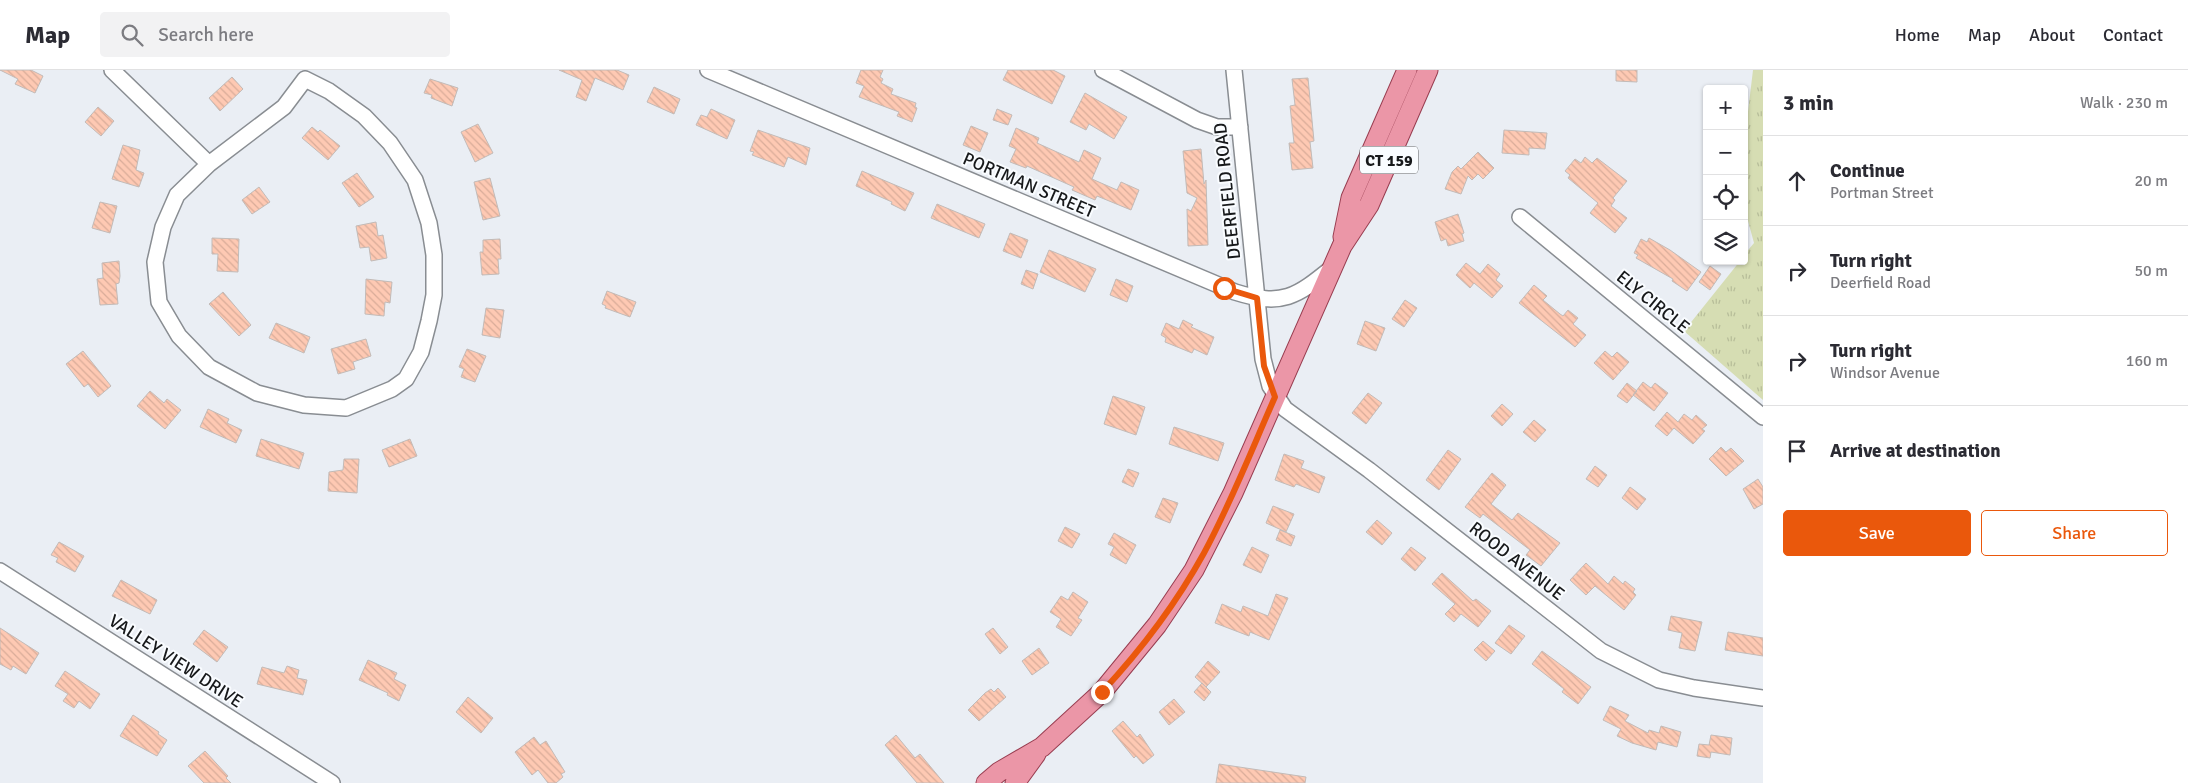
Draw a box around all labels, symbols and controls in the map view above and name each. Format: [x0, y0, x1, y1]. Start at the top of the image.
search box [100, 12, 450, 57]
text: Map [25, 20, 70, 50]
icon: search [118, 21, 146, 49]
text: Search here [158, 23, 254, 47]
text: Home [1895, 24, 1940, 46]
text: Map [1968, 24, 2001, 46]
text: About [2029, 24, 2075, 46]
text: Contact [2103, 24, 2163, 46]
map controls [1703, 85, 1748, 265]
button: + [1703, 85, 1748, 130]
text: 3 min [1783, 90, 1834, 116]
text: Walk · 230 m [2080, 93, 2168, 113]
street label: DEERFIELD ROAD [1209, 122, 1245, 260]
button: − [1703, 130, 1748, 175]
road number: CT 159 [1360, 146, 1418, 174]
street label: PORTMAN STREET [960, 147, 1098, 223]
text: Continue [1830, 159, 1905, 183]
icon: ahead [1783, 167, 1811, 195]
text: 20 m [2134, 171, 2168, 191]
button: locate [1703, 175, 1748, 220]
text: Portman Street [1830, 183, 1934, 203]
button: layers [1703, 220, 1748, 265]
text: Turn right [1830, 249, 1912, 273]
icon: right [1783, 257, 1811, 285]
text: 50 m [2134, 261, 2168, 281]
street label: ELY CIRCLE [1612, 266, 1694, 338]
text: Deerfield Road [1830, 273, 1931, 293]
route start [1213, 277, 1236, 300]
text: Turn right [1830, 339, 1912, 363]
icon: right [1783, 347, 1811, 375]
text: 160 m [2126, 351, 2168, 371]
text: Windsor Avenue [1830, 363, 1940, 383]
icon: arrive [1783, 437, 1811, 465]
text: Arrive at destination [1830, 439, 2001, 463]
button: Save [1783, 510, 1971, 556]
button: Share [1981, 510, 2168, 556]
street label: ROOD AVENUE [1465, 517, 1569, 605]
street label: VALLEY VIEW DRIVE [105, 609, 247, 713]
route end [1091, 681, 1114, 704]

